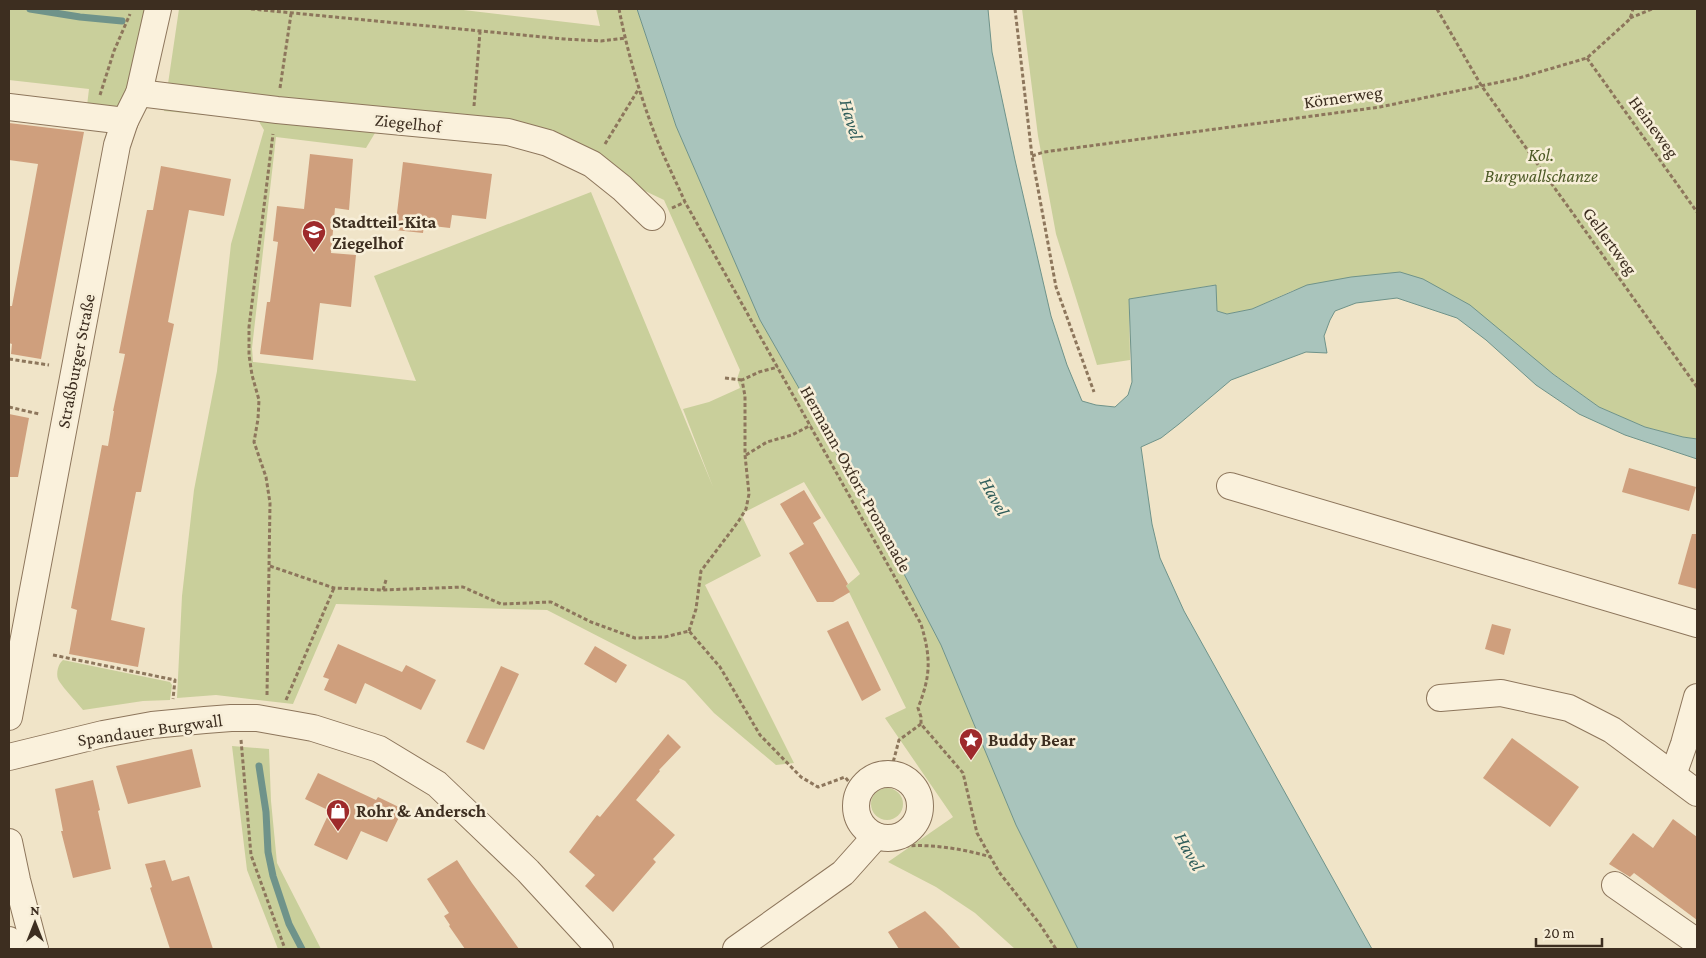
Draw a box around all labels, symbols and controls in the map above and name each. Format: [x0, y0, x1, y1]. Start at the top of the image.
street label: Körnerweg [1302, 82, 1384, 112]
street label: Heineweg [1625, 92, 1683, 162]
water label: Havel [836, 96, 867, 142]
street label: Ziegelhof [374, 110, 444, 137]
park label: Kol. Burgwallschanze [1484, 145, 1598, 186]
street label: Gellertweg [1579, 203, 1641, 279]
place label: Stadtteil-Kita Ziegelhof [332, 212, 437, 253]
school or university icon: Stadtteil-Kita Ziegelhof [301, 219, 327, 253]
street label: Straßburger Straße [53, 292, 99, 430]
street label: Hermann-Oxfort-Promenade [796, 382, 916, 576]
water label: Havel [975, 473, 1014, 520]
street label: Spandauer Burgwall [76, 710, 224, 750]
place icon: Buddy Bear [958, 727, 984, 761]
place label: Buddy Bear [988, 730, 1076, 750]
shop icon: Rohr & Andersch [325, 798, 351, 832]
place label: Rohr & Andersch [356, 801, 487, 821]
water label: Havel [1170, 828, 1209, 875]
north arrow [10, 898, 60, 948]
text: N [30, 902, 40, 918]
scale bar [1536, 916, 1602, 948]
text: 20 m [1544, 925, 1575, 941]

